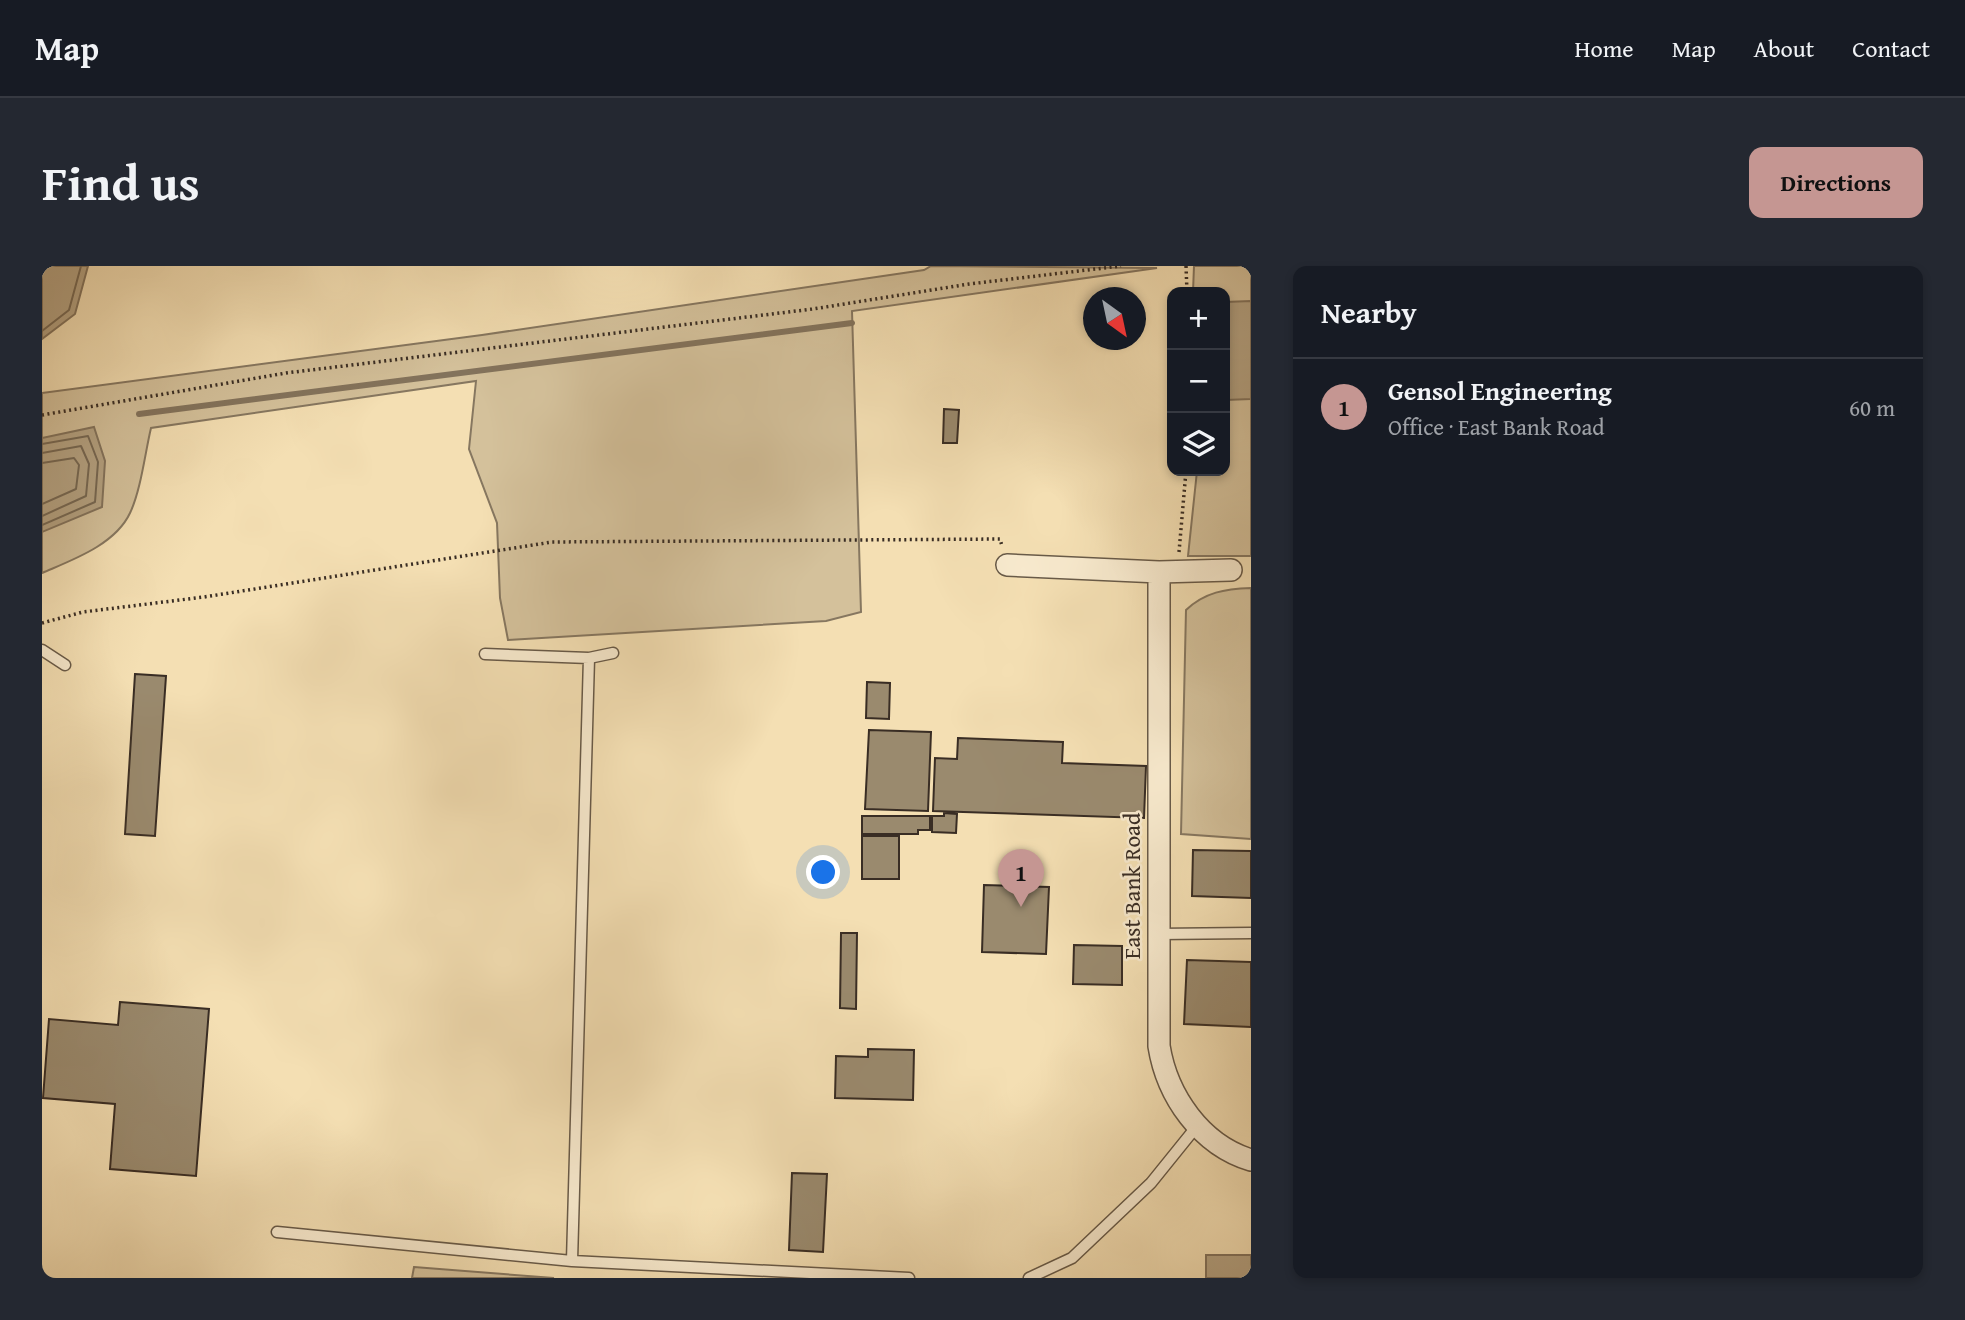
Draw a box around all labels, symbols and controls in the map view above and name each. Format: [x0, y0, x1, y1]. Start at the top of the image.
text: Map [35, 24, 99, 72]
text: Home [1575, 31, 1634, 66]
text: Map [1672, 31, 1716, 66]
text: About [1754, 31, 1814, 66]
text: Contact [1852, 31, 1930, 66]
text: Find us [42, 146, 200, 218]
button: Directions [1749, 147, 1923, 218]
north arrow [1083, 287, 1146, 350]
map controls [1167, 287, 1230, 476]
button: + [1167, 287, 1230, 350]
text: Nearby [1321, 290, 1417, 334]
button: − [1167, 350, 1230, 413]
text: Gensol Engineering [1388, 371, 1612, 410]
text: 1 [1338, 391, 1350, 424]
text: 60 m [1849, 391, 1895, 424]
text: Office · East Bank Road [1388, 410, 1605, 443]
button: layers [1167, 413, 1230, 476]
street label: East Bank Road [1115, 812, 1148, 959]
pin: 1 [998, 849, 1044, 907]
your location [806, 855, 840, 889]

